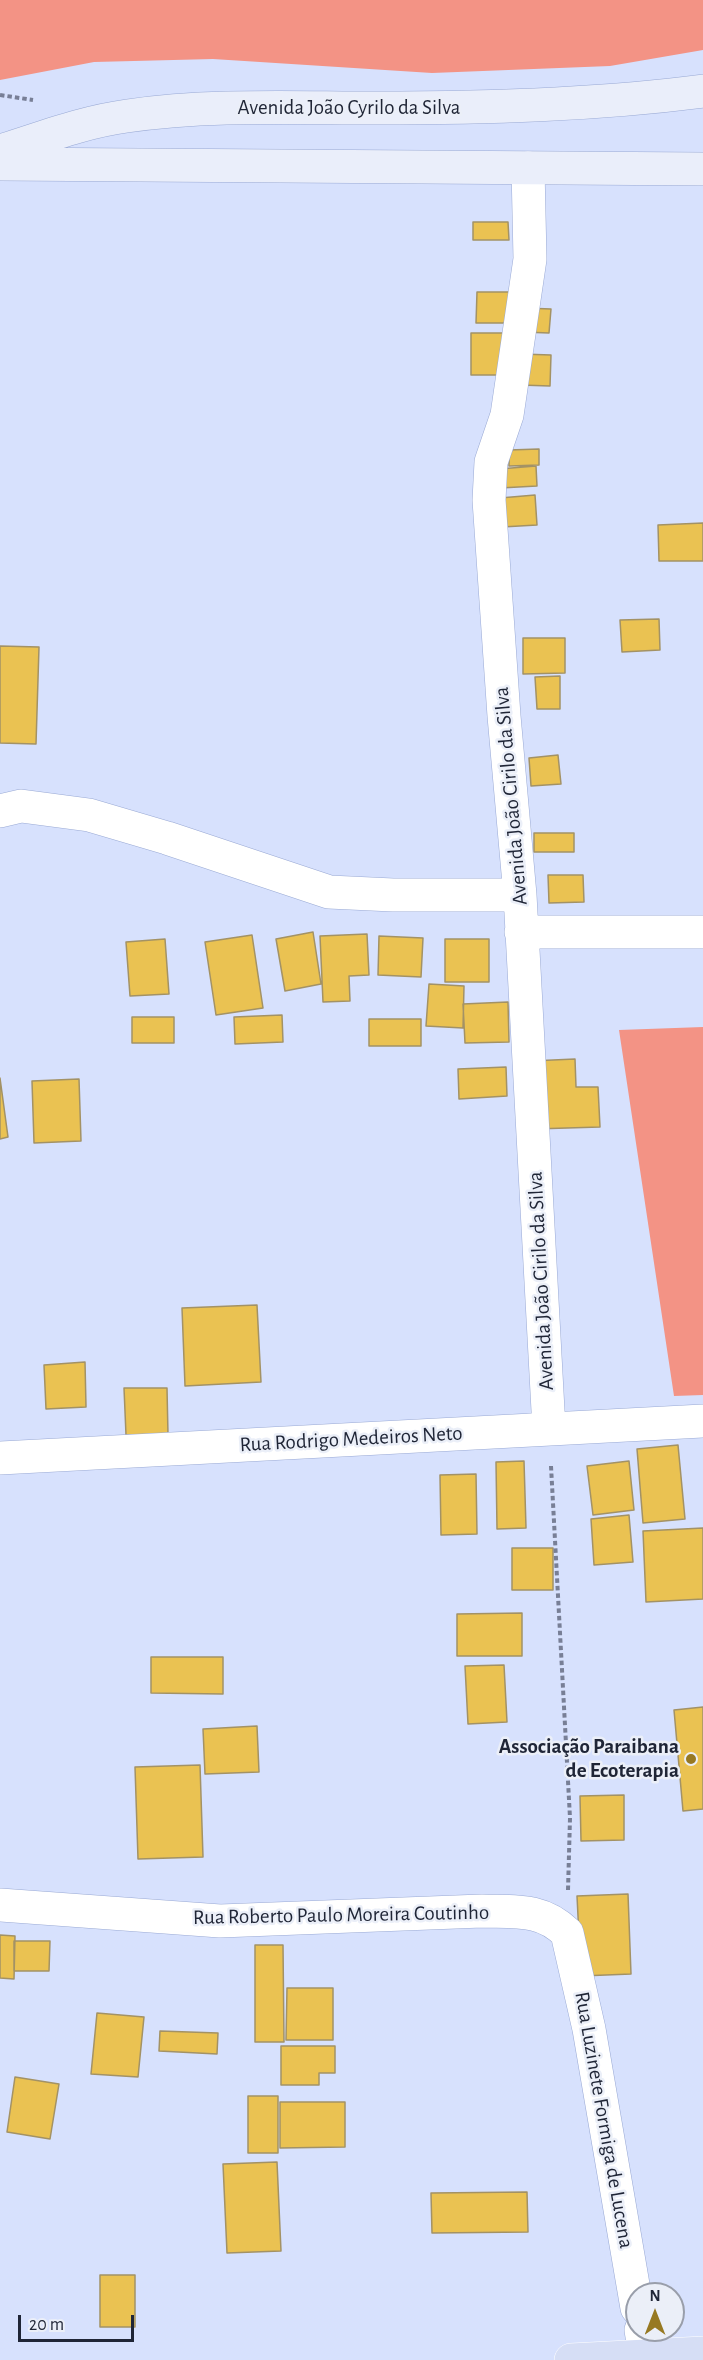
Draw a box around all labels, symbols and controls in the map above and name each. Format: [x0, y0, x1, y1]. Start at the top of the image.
street label: Avenida João Cyrilo da Silva [238, 95, 460, 121]
street label: Avenida João Cirilo da Silva [489, 686, 533, 906]
street label: Avenida João Cirilo da Silva [523, 1171, 559, 1391]
street label: Rua Rodrigo Medeiros Neto [239, 1421, 463, 1457]
place label: Associação Paraibana de Ecoterapia [499, 1734, 679, 1784]
marker: Associação Paraibana de Ecoterapia [684, 1752, 698, 1766]
street label: Rua Roberto Paulo Moreira Coutinho [193, 1900, 489, 1930]
street label: Rua Luzinete Formiga de Lucena [569, 1990, 639, 2250]
north arrow [625, 2282, 685, 2342]
text: N [649, 2288, 661, 2304]
scale bar [21, 2303, 136, 2341]
text: 20 m [29, 2316, 64, 2334]

